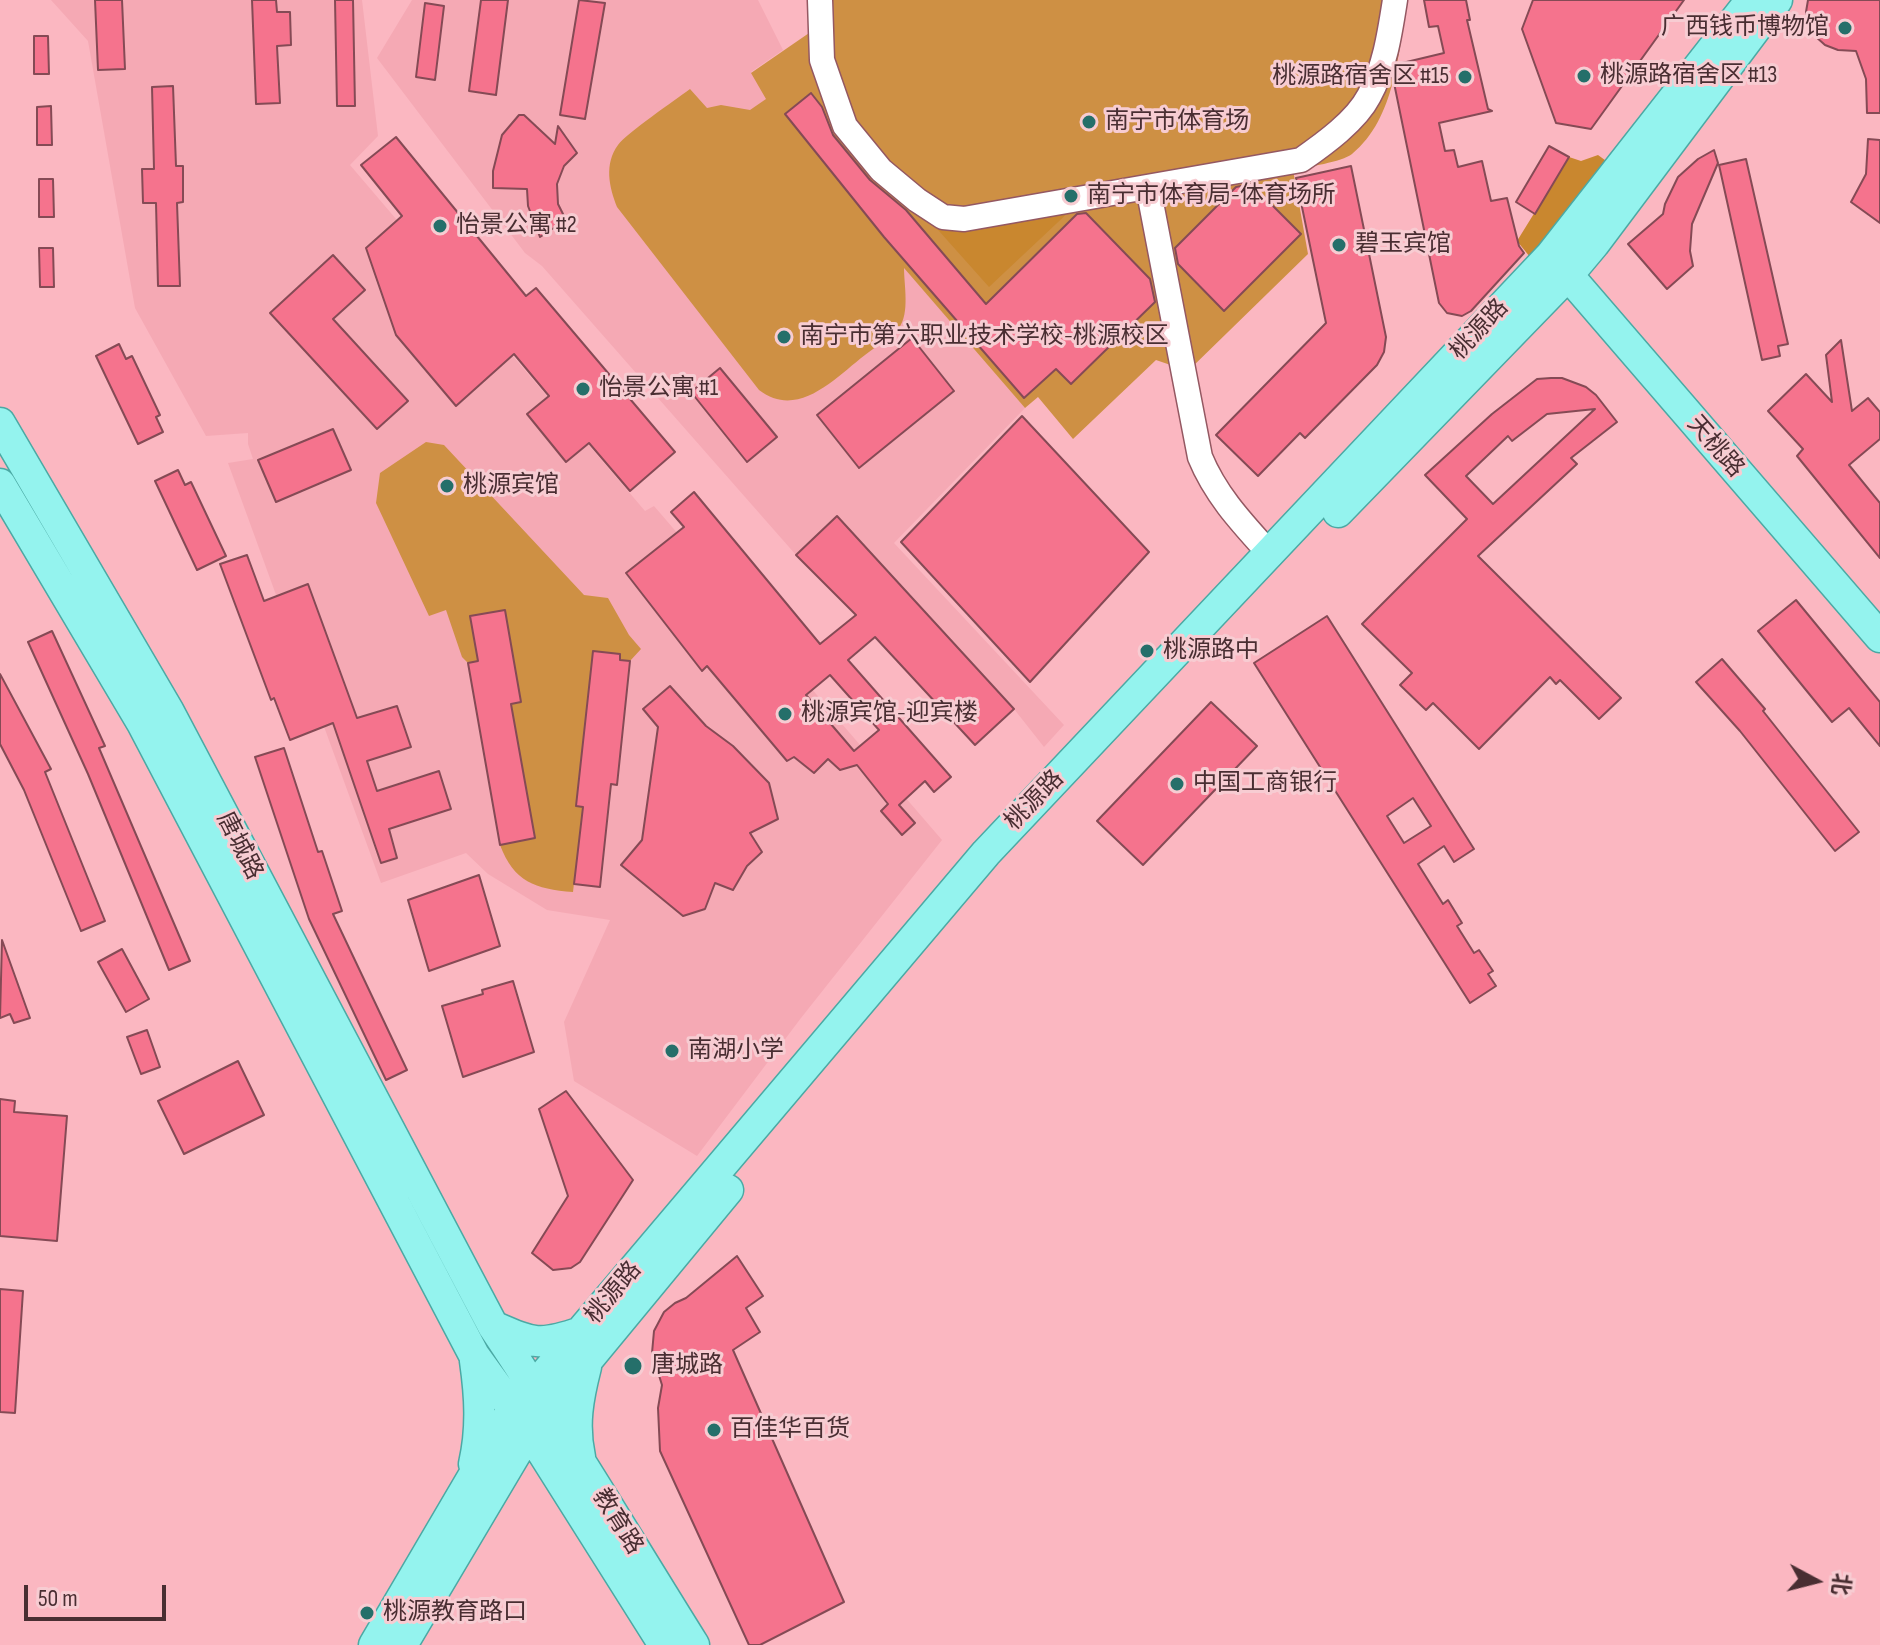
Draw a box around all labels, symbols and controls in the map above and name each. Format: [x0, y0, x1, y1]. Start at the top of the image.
place label: 广西钱币博物馆 [1661, 14, 1829, 42]
marker: 广西钱币博物馆 [1836, 19, 1854, 37]
place label: 桃源路宿舍区 #13 [1600, 62, 1777, 90]
place label: 桃源路宿舍区 #15 [1272, 63, 1449, 91]
marker: 桃源路宿舍区 #13 [1575, 67, 1593, 85]
marker: 桃源路宿舍区 #15 [1456, 68, 1474, 86]
place label: 南宁市体育场 [1105, 108, 1249, 136]
marker: 南宁市体育场 [1080, 113, 1098, 131]
place label: 南宁市体育局-体育场所 [1087, 182, 1336, 210]
marker: 南宁市体育局-体育场所 [1062, 187, 1080, 205]
place label: 怡景公寓 #2 [456, 212, 577, 240]
marker: 怡景公寓 #2 [431, 217, 449, 235]
place label: 碧玉宾馆 [1355, 231, 1451, 259]
marker: 碧玉宾馆 [1330, 236, 1348, 254]
street label: 桃源路 [1445, 294, 1515, 366]
place label: 南宁市第六职业技术学校-桃源校区 [800, 323, 1169, 351]
marker: 南宁市第六职业技术学校-桃源校区 [775, 328, 793, 346]
place label: 怡景公寓 #1 [599, 375, 718, 403]
marker: 怡景公寓 #1 [574, 380, 592, 398]
street label: 天桃路 [1681, 410, 1749, 484]
place label: 桃源宾馆 [463, 472, 559, 500]
marker: 桃源宾馆 [438, 477, 456, 495]
place label: 桃源路中 [1163, 637, 1259, 665]
marker: 桃源路中 [1138, 642, 1156, 660]
place label: 桃源宾馆-迎宾楼 [801, 700, 978, 728]
marker: 桃源宾馆-迎宾楼 [776, 705, 794, 723]
street label: 桃源路 [1000, 765, 1070, 837]
place label: 中国工商银行 [1193, 770, 1337, 798]
marker: 中国工商银行 [1168, 775, 1186, 793]
street label: 唐城路 [210, 807, 268, 885]
place label: 南湖小学 [688, 1037, 784, 1065]
marker: 南湖小学 [663, 1042, 681, 1060]
street label: 桃源路 [580, 1256, 648, 1330]
place label: 唐城路 [651, 1352, 723, 1380]
marker: 唐城路 [622, 1355, 644, 1377]
place label: 百佳华百货 [730, 1416, 850, 1444]
marker: 百佳华百货 [705, 1421, 723, 1439]
street label: 教育路 [586, 1484, 648, 1560]
north arrow [1776, 1541, 1856, 1621]
scale bar [28, 1569, 170, 1619]
text: 北 [1826, 1571, 1855, 1597]
text: 50 m [38, 1584, 78, 1613]
place label: 桃源教育路口 [383, 1599, 527, 1627]
marker: 桃源教育路口 [358, 1604, 376, 1622]

